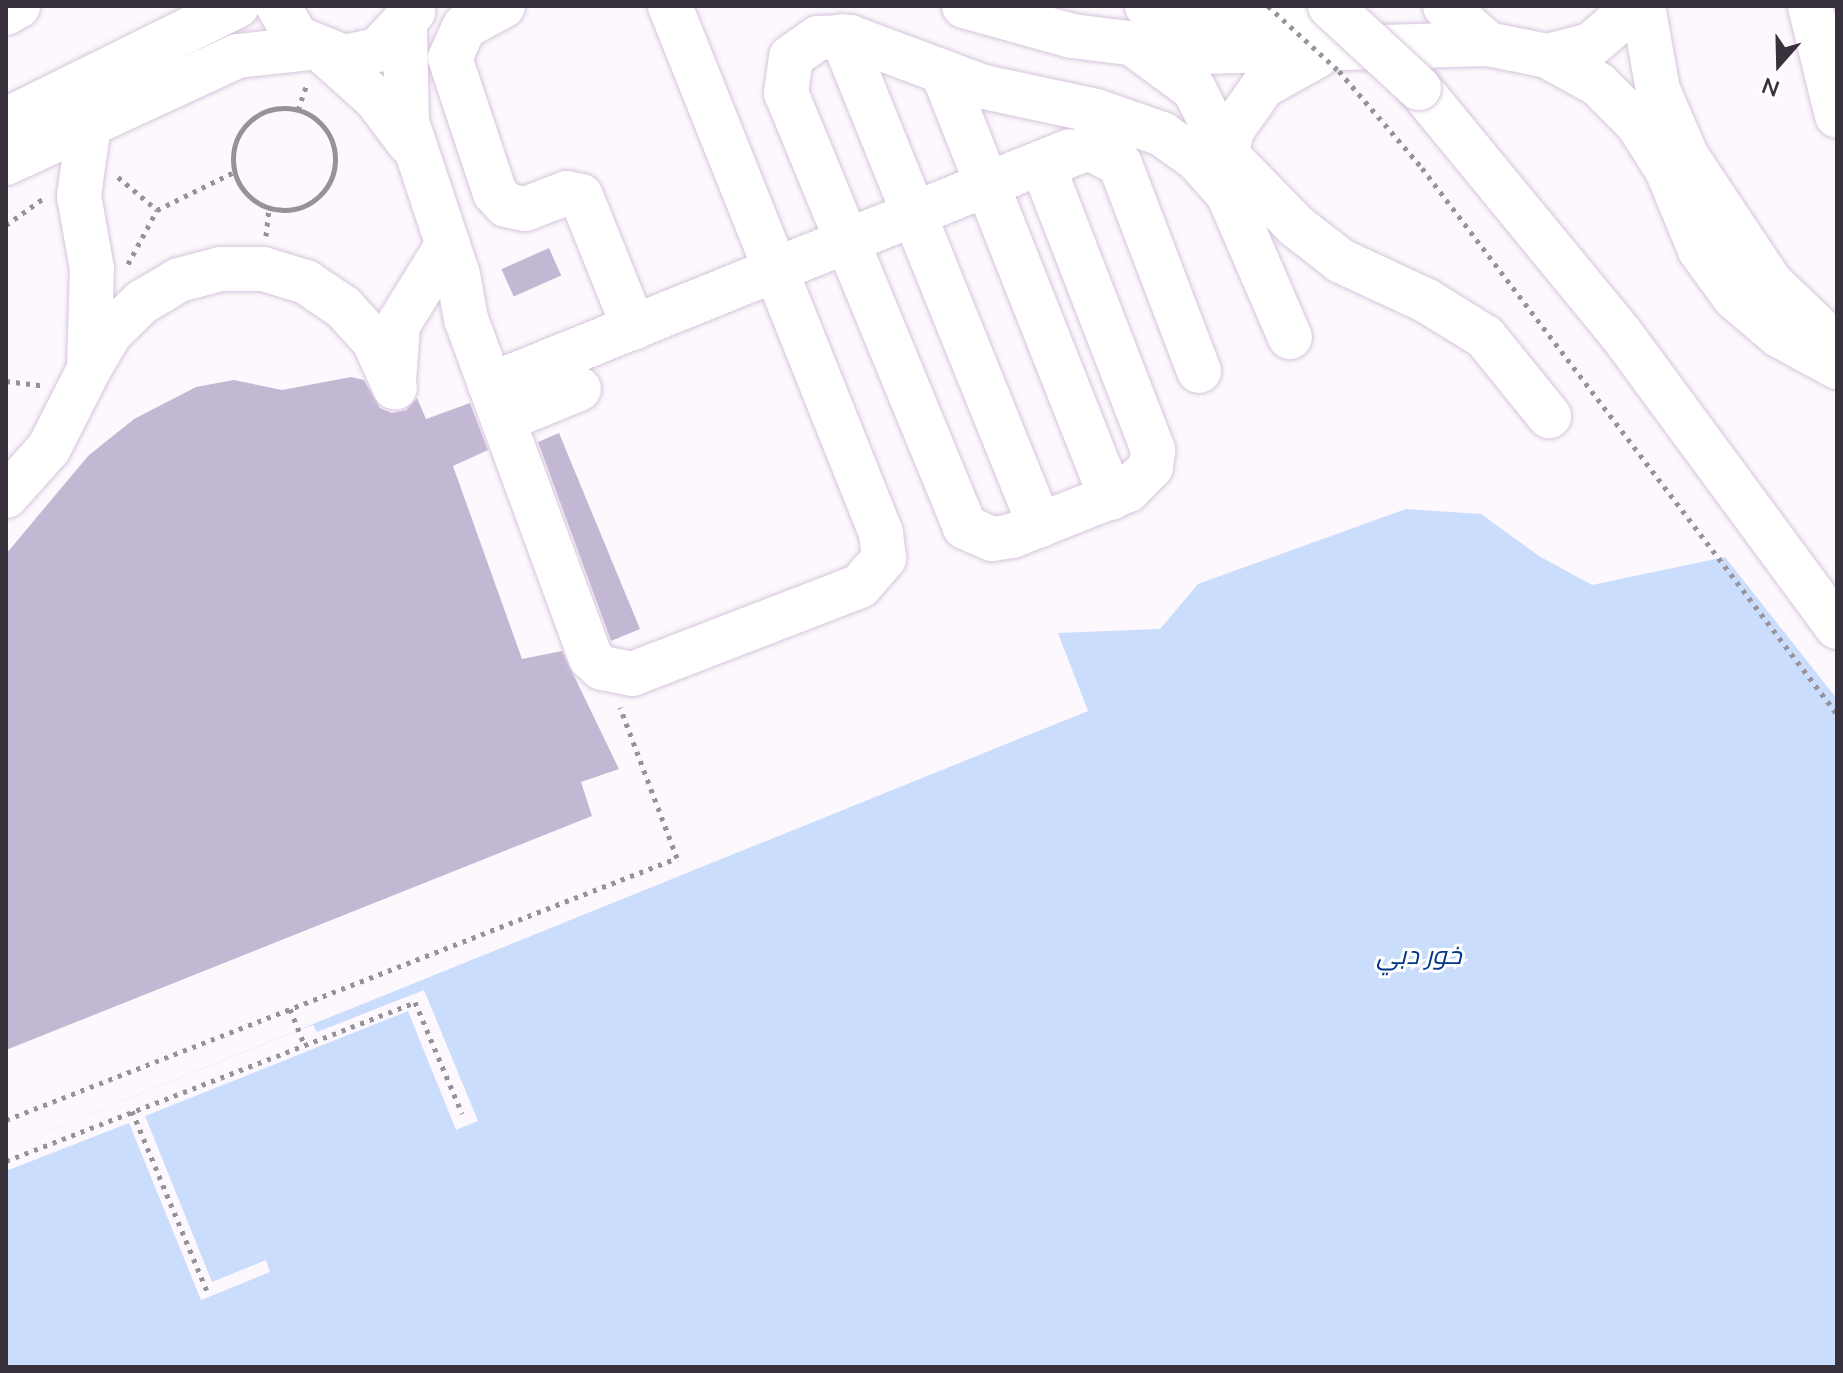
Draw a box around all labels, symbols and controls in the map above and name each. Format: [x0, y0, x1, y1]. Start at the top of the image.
north arrow [1739, 24, 1819, 104]
text: N [1758, 70, 1784, 103]
water label: خور دبي [1376, 940, 1462, 972]

